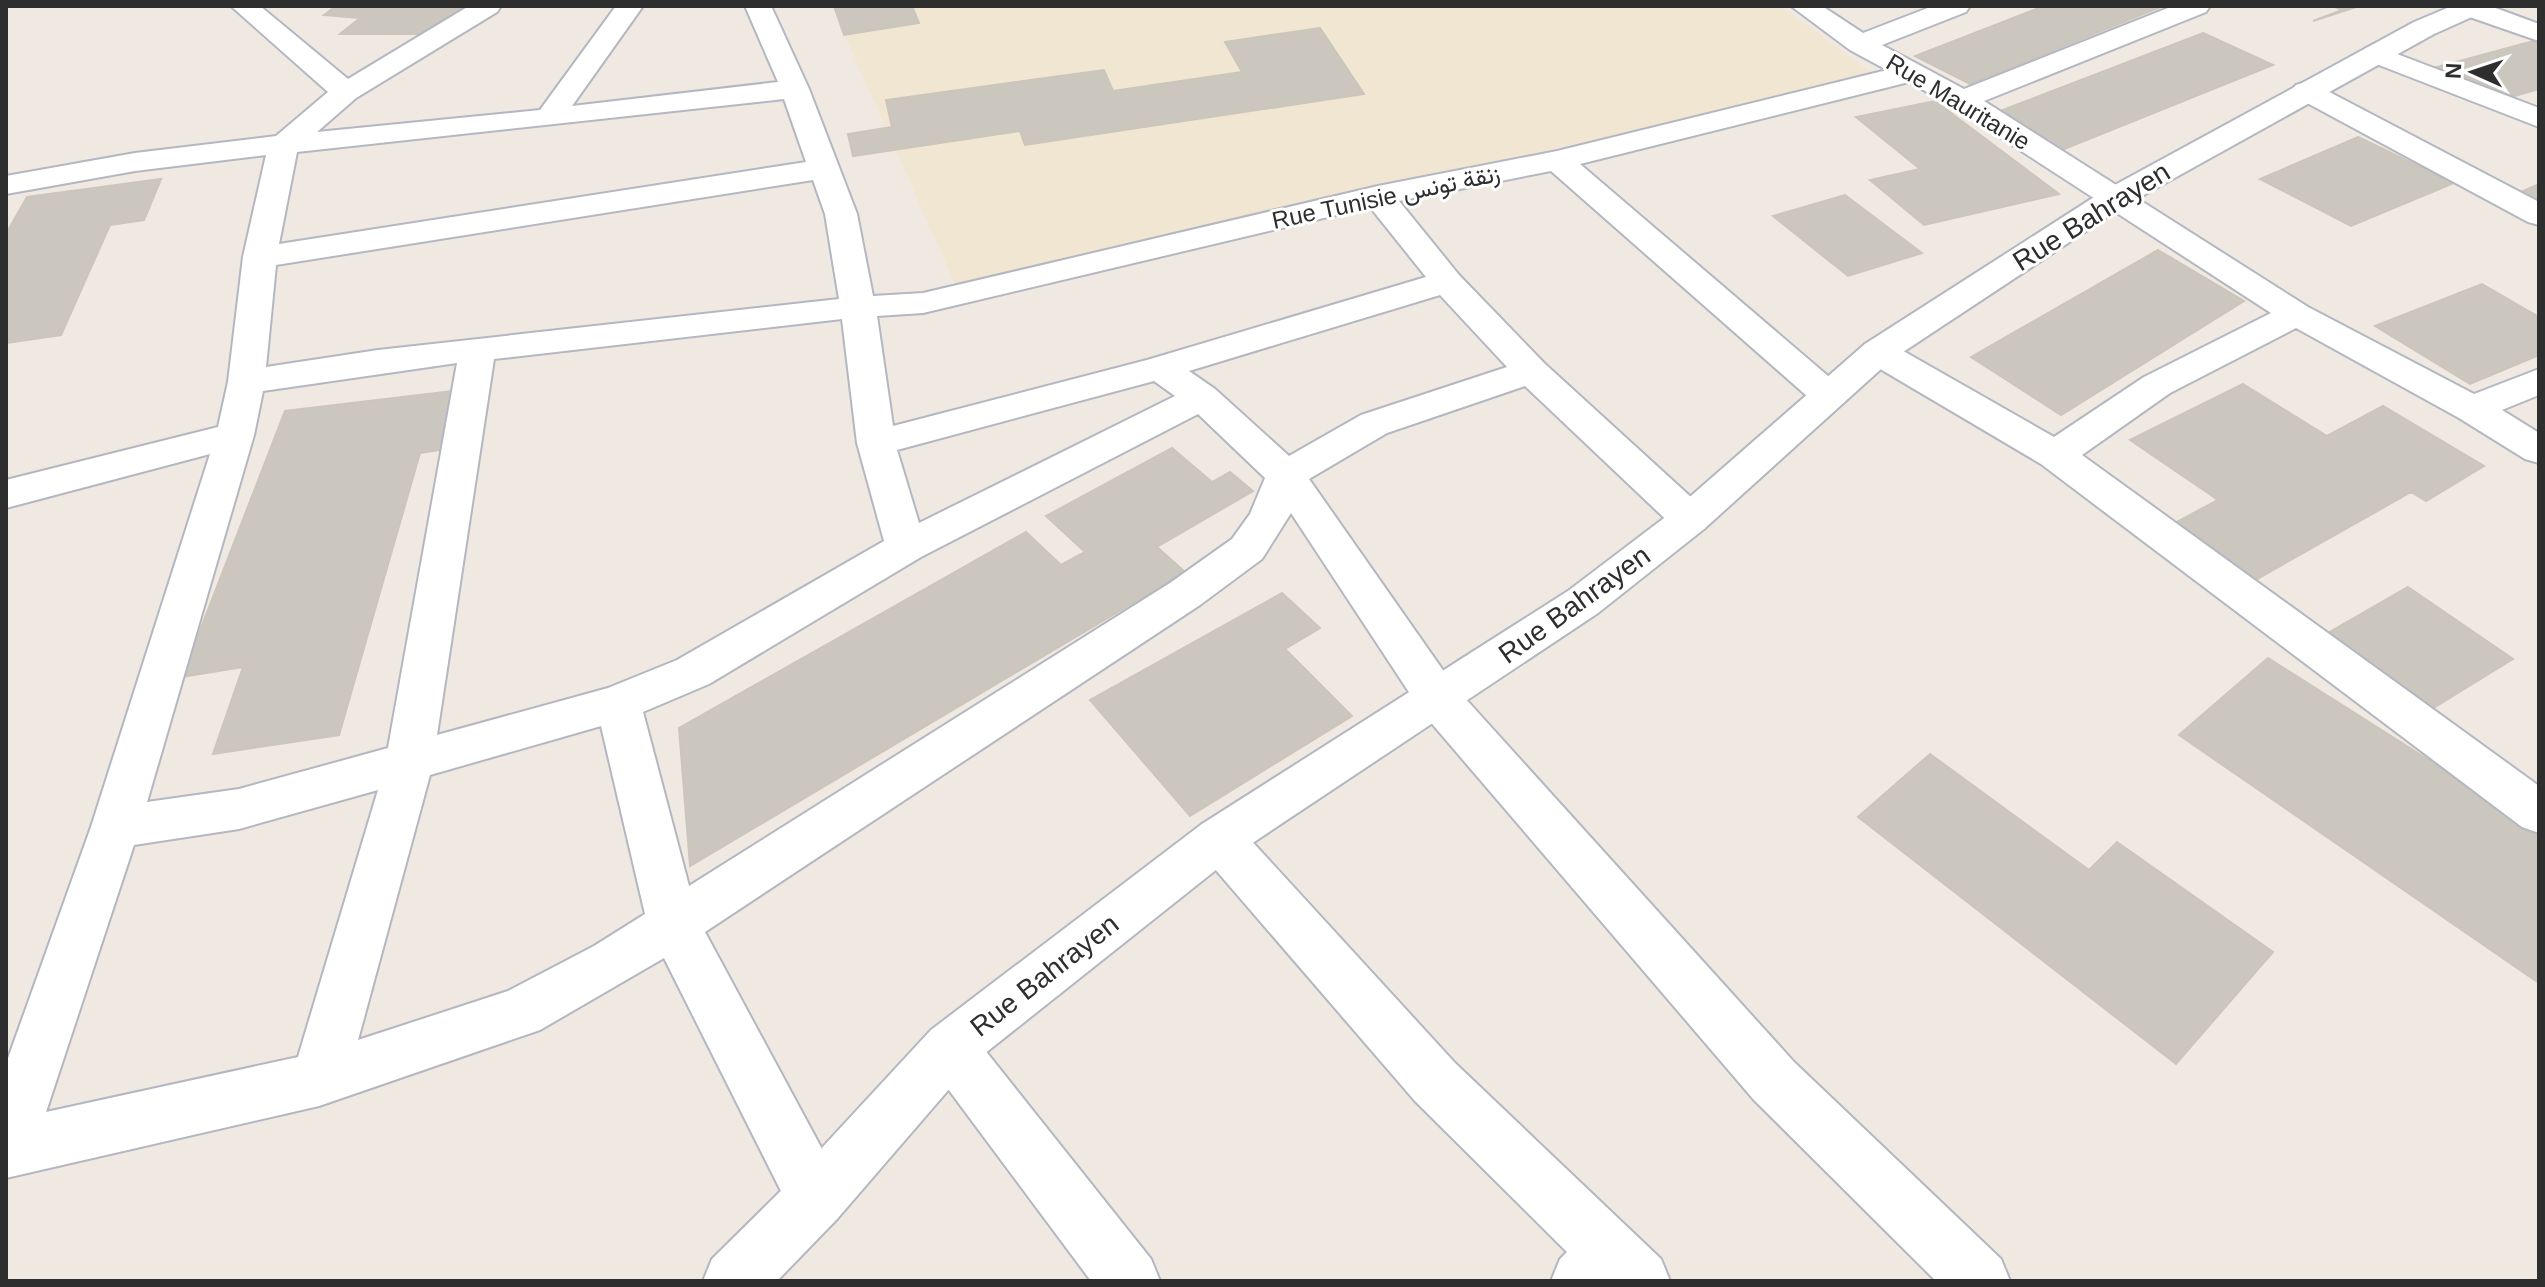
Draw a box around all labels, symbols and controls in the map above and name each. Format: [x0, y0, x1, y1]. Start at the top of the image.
north arrow [2433, 32, 2513, 112]
street label: Rue Mauritanie [1882, 48, 2035, 155]
text: N [2441, 62, 2466, 80]
street label: Rue Bahrayen [2007, 156, 2175, 277]
street label: Rue Tunisie زنقة تونس [1269, 159, 1503, 236]
street label: Rue Bahrayen [1493, 539, 1656, 670]
street label: Rue Bahrayen [964, 908, 1124, 1043]

